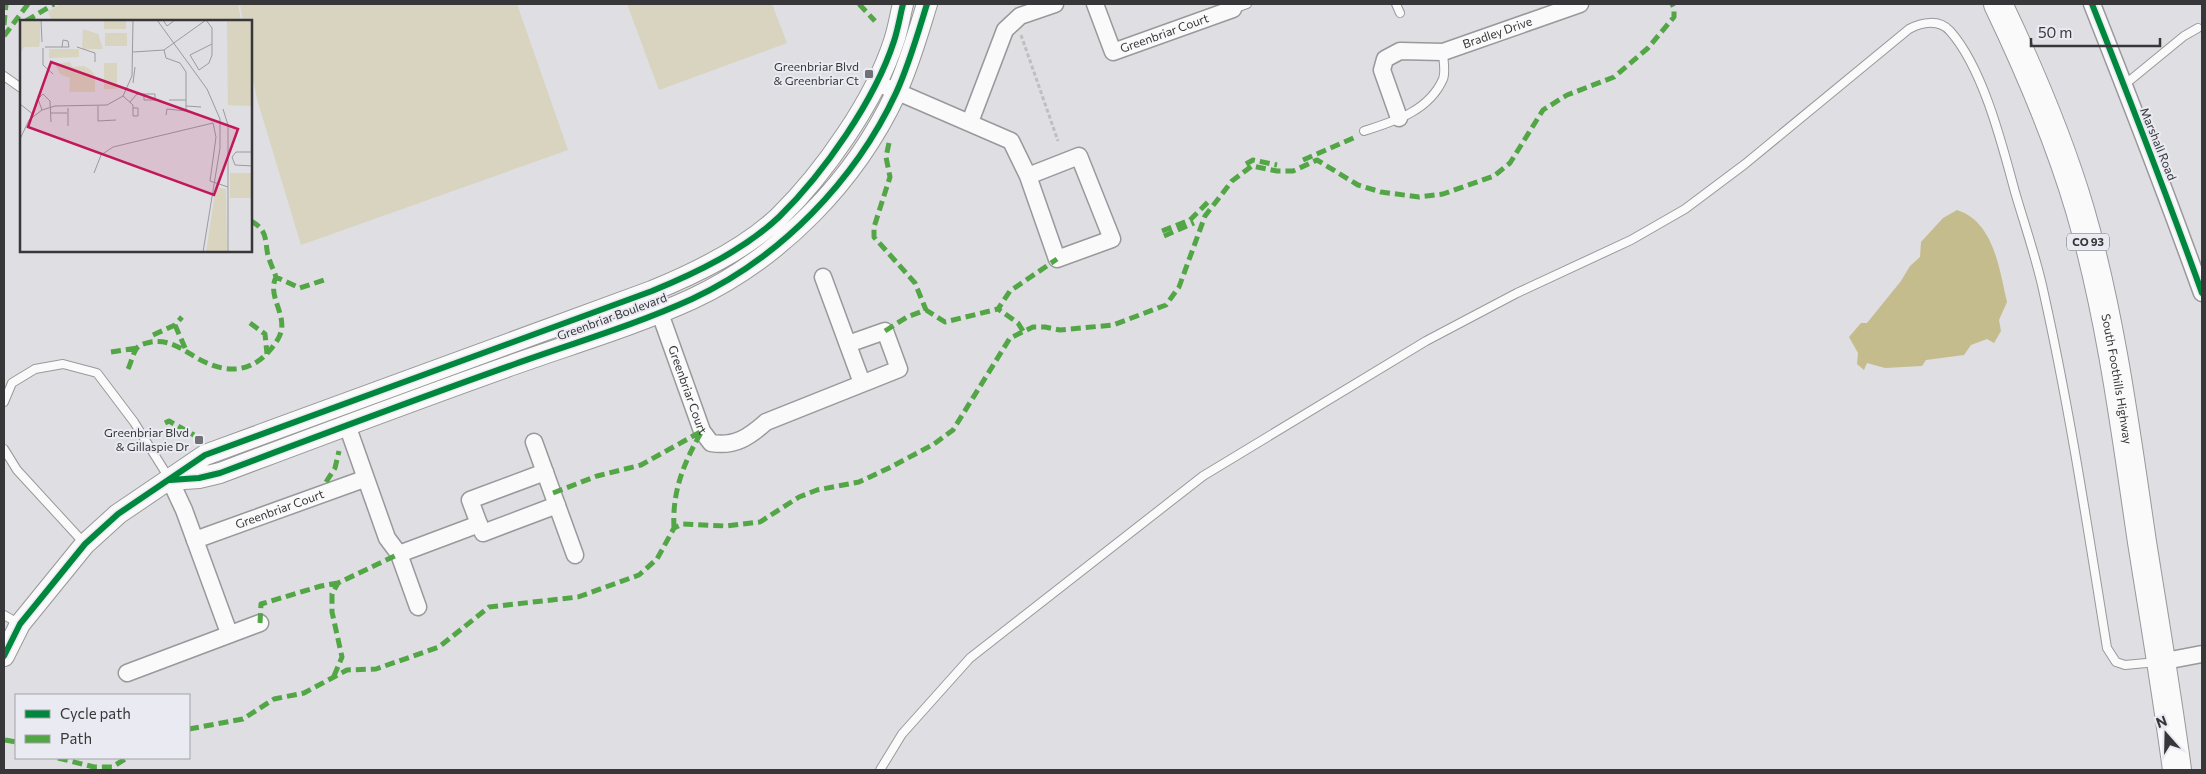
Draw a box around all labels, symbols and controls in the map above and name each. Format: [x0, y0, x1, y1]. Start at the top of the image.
street label: Greenbriar Court [1118, 10, 1210, 55]
street label: Bradley Drive [1461, 13, 1534, 51]
scale bar [2031, 15, 2160, 47]
inset map [20, 20, 252, 252]
text: 50 m [2038, 23, 2072, 41]
place label: Greenbriar Blvd & Greenbriar Ct [774, 59, 859, 87]
marker: Greenbriar Blvd & Greenbriar Ct [863, 68, 875, 80]
street label: Marshall Road [2138, 105, 2180, 182]
road number: CO 93 [2067, 233, 2109, 250]
street label: Greenbriar Boulevard [555, 290, 669, 342]
street label: South Foothills Highway [2099, 312, 2136, 445]
street label: Greenbriar Court [666, 343, 710, 437]
place label: Greenbriar Blvd & Gillaspie Dr [104, 425, 189, 453]
marker: Greenbriar Blvd & Gillaspie Dr [193, 434, 205, 446]
street label: Greenbriar Court [233, 486, 326, 531]
legend [15, 694, 190, 759]
text: Cycle path [60, 704, 131, 722]
north arrow [2141, 709, 2191, 759]
text: N [2154, 712, 2169, 731]
text: Path [60, 729, 92, 747]

